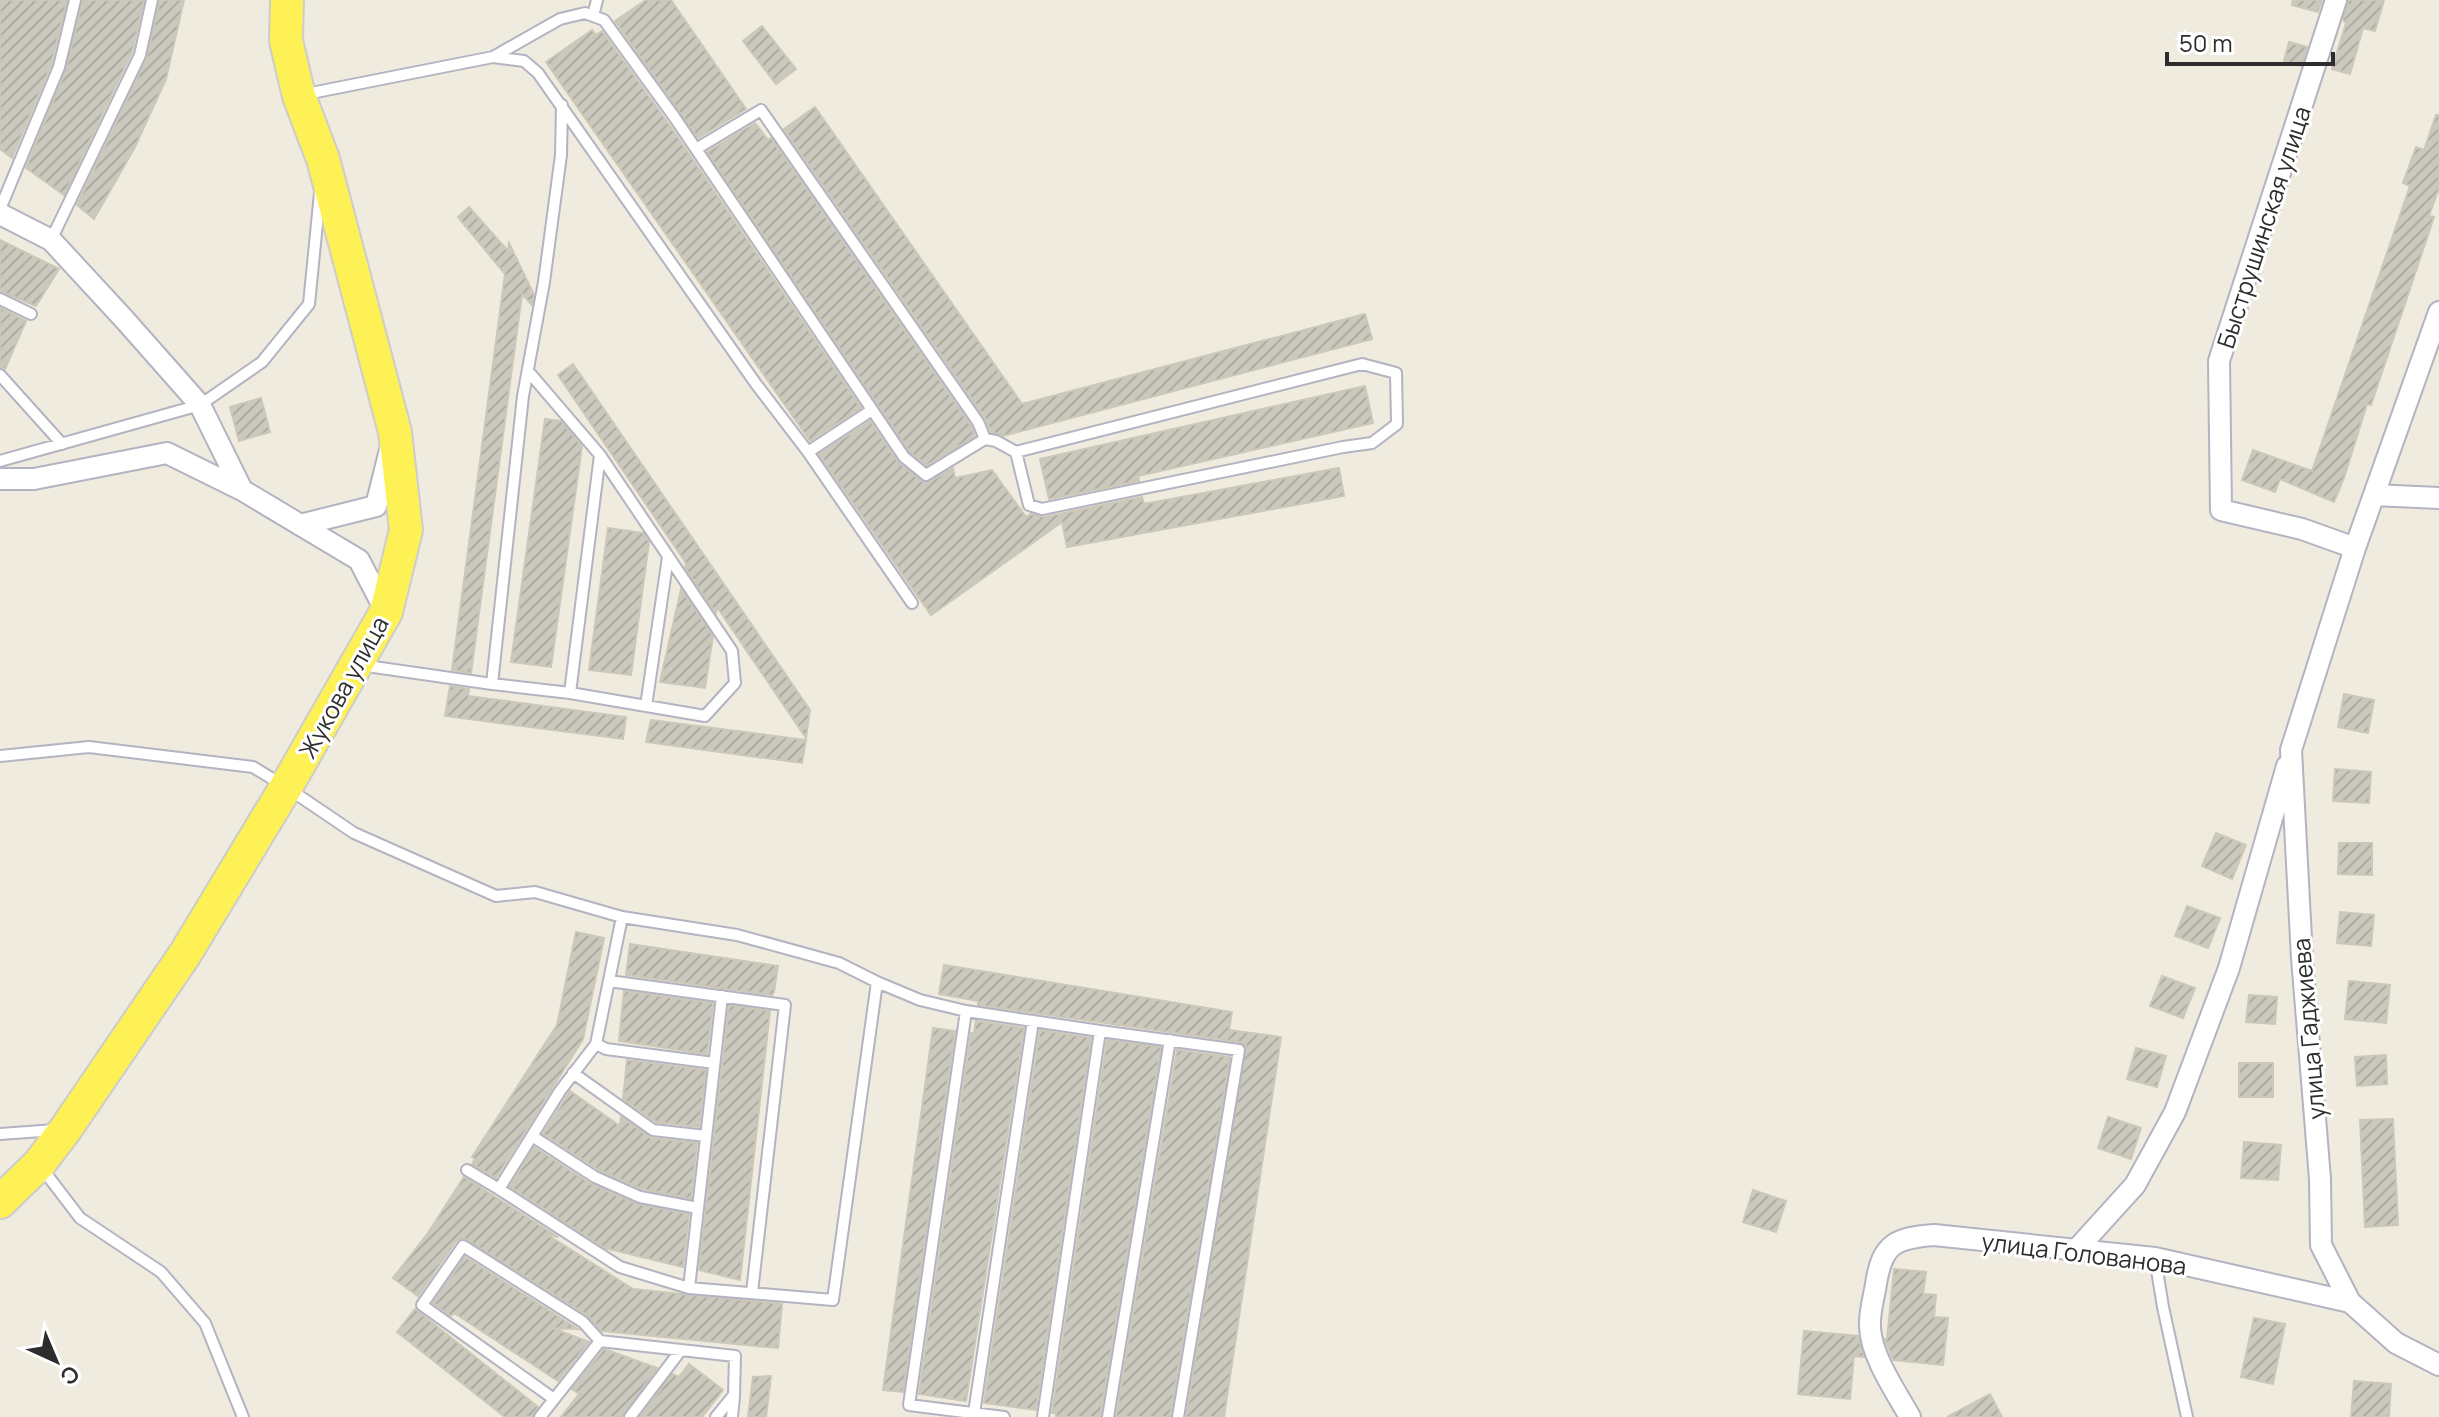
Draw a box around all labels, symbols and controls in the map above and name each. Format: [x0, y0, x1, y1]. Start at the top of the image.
scale bar [2167, 16, 2333, 66]
text: 50 m [2179, 26, 2233, 59]
street label: Быструшинская улица [2208, 102, 2318, 352]
street label: Жукова улица [290, 610, 396, 764]
street label: улица Гаджиева [2284, 937, 2332, 1121]
street label: улица Голованова [1980, 1224, 2188, 1282]
north arrow [16, 1321, 96, 1401]
text: С [54, 1359, 86, 1392]

